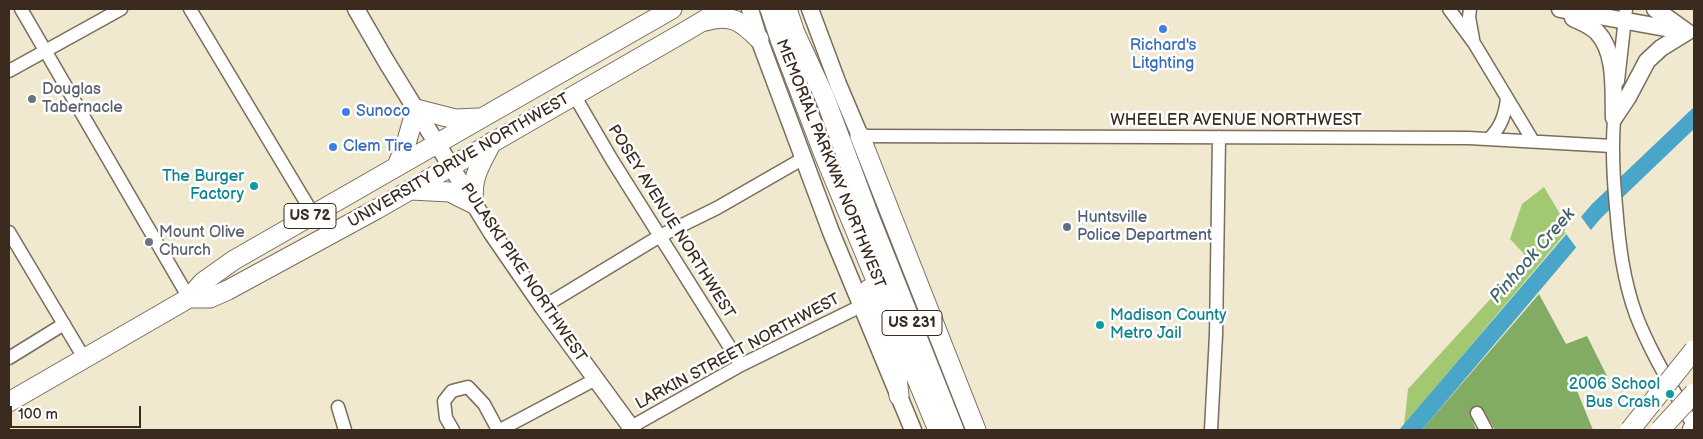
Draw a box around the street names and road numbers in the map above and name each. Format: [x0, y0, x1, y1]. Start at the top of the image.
street label: MEMORIAL PARKWAY NORTHWEST [771, 37, 889, 291]
street label: UNIVERSITY DRIVE NORTHWEST [345, 90, 573, 232]
street label: WHEELER AVENUE NORTHWEST [1110, 111, 1362, 131]
street label: POSEY AVENUE NORTHWEST [603, 122, 739, 322]
street label: PULASKI PIKE NORTHWEST [456, 180, 590, 366]
road number: US 72 [284, 204, 336, 228]
street label: LARKIN STREET NORTHWEST [633, 290, 843, 414]
road number: US 231 [882, 310, 942, 336]

